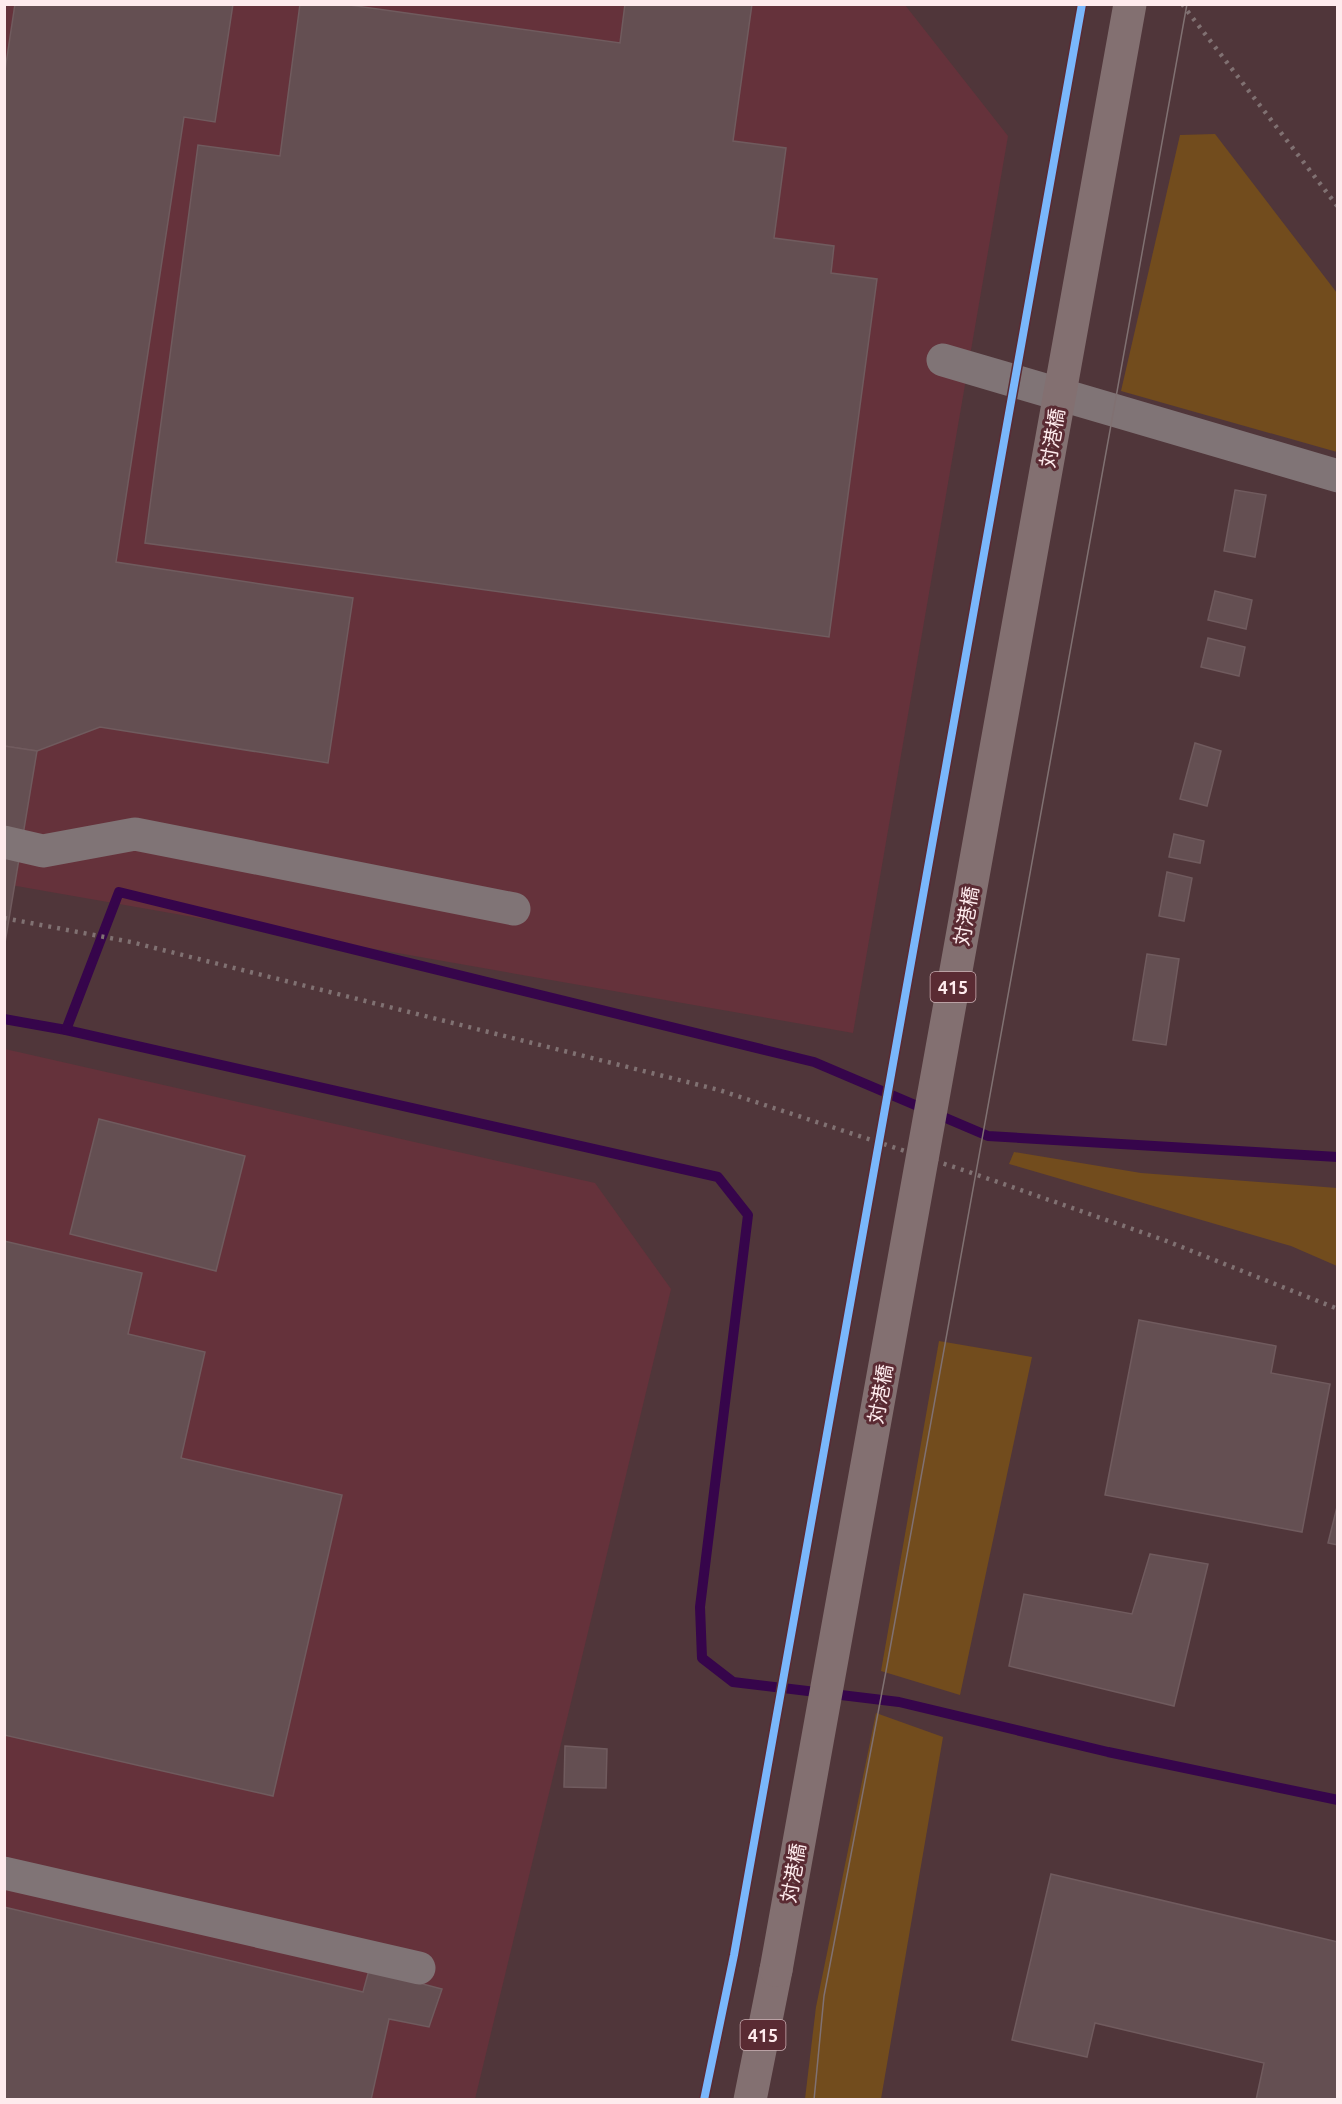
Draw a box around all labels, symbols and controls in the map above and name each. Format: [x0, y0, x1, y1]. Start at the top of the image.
street label: 対港橋 [1035, 406, 1069, 470]
street label: 対港橋 [949, 884, 983, 948]
road number: 415 [930, 972, 976, 1002]
street label: 対港橋 [863, 1362, 897, 1426]
street label: 対港橋 [776, 1841, 810, 1905]
road number: 415 [740, 2020, 786, 2050]

